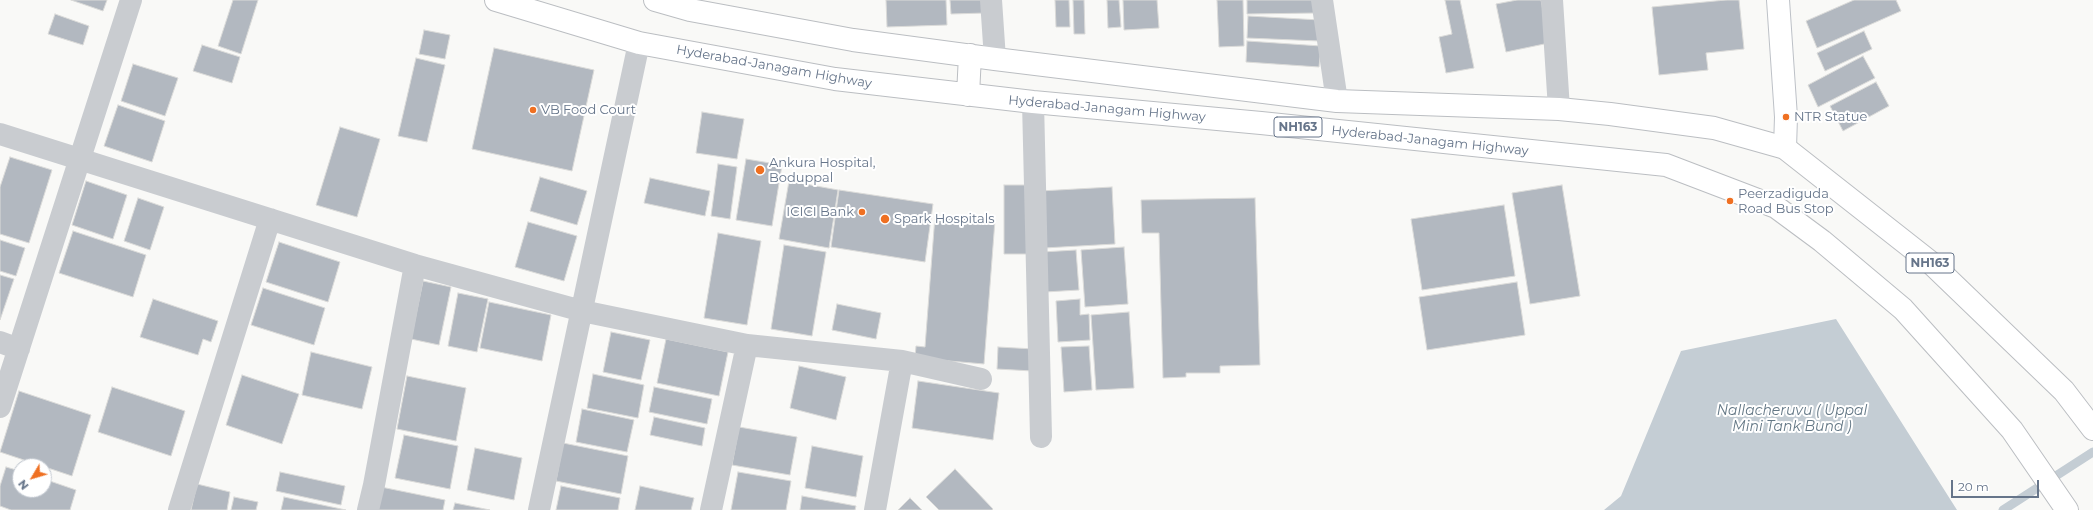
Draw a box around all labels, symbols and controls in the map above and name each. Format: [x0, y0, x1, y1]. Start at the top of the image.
street label: Hyderabad-Janagam Highway [675, 42, 873, 92]
street label: Hyderabad-Janagam Highway [1008, 93, 1206, 125]
place label: VB Food Court [541, 102, 636, 118]
marker: VB Food Court [528, 105, 538, 115]
place label: NTR Statue [1794, 109, 1867, 125]
marker: NTR Statue [1781, 112, 1791, 122]
road number: NH163 [1274, 117, 1322, 137]
street label: Hyderabad-Janagam Highway [1331, 123, 1529, 159]
place label: Ankura Hospital, Boduppal [769, 155, 875, 186]
marker: Ankura Hospital, Boduppal [754, 164, 766, 176]
place label: Peerzadiguda Road Bus Stop [1738, 186, 1834, 217]
marker: Peerzadiguda Road Bus Stop [1725, 196, 1735, 206]
place label: ICICI Bank [786, 204, 854, 220]
marker: ICICI Bank [857, 207, 867, 217]
place label: Spark Hospitals [894, 211, 995, 227]
marker: Spark Hospitals [879, 213, 891, 225]
road number: NH163 [1906, 253, 1954, 273]
water label: Nallacheruvu ( Uppal Mini Tank Bund ) [1717, 403, 1867, 436]
north arrow [12, 458, 52, 498]
scale bar [1953, 472, 2041, 498]
text: N [15, 477, 32, 493]
text: 20 m [1958, 479, 1989, 494]

